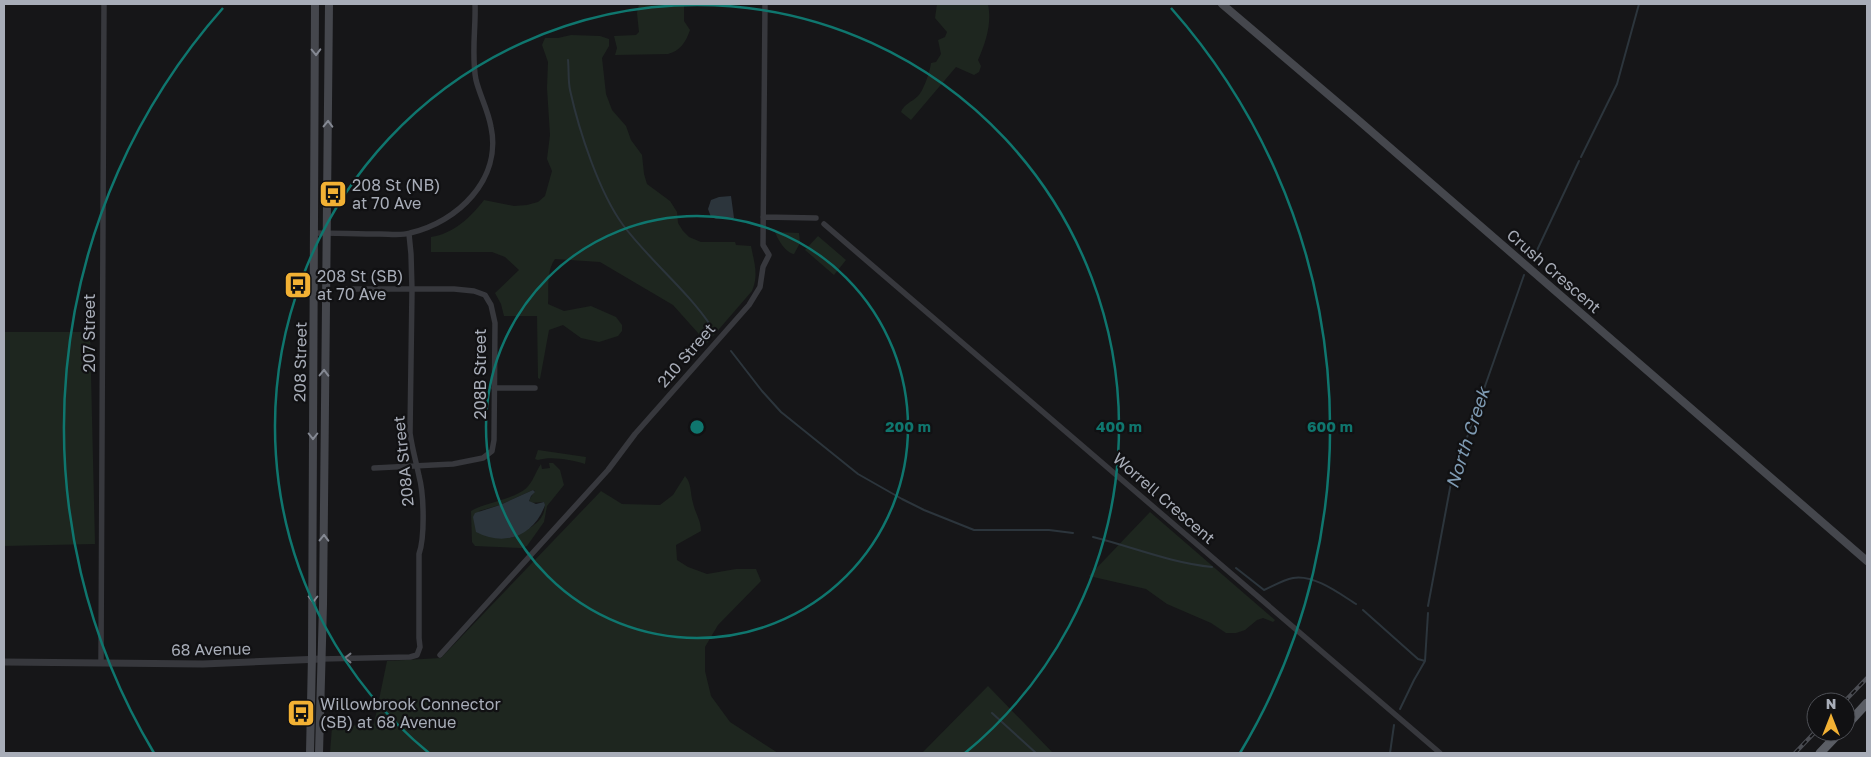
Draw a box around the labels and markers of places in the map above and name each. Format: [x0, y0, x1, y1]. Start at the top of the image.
place label: 208 St (NB) at 70 Ave [352, 175, 440, 213]
bus stop icon: 208 St (NB) at 70 Ave [318, 179, 348, 209]
place label: 208 St (SB) at 70 Ave [317, 266, 403, 304]
bus stop icon: 208 St (SB) at 70 Ave [283, 270, 313, 300]
centre of rings [688, 418, 706, 436]
place label: Willowbrook Connector (SB) at 68 Avenue [320, 694, 501, 732]
bus stop icon: Willowbrook Connector (SB) at 68 Avenue [286, 698, 316, 728]

